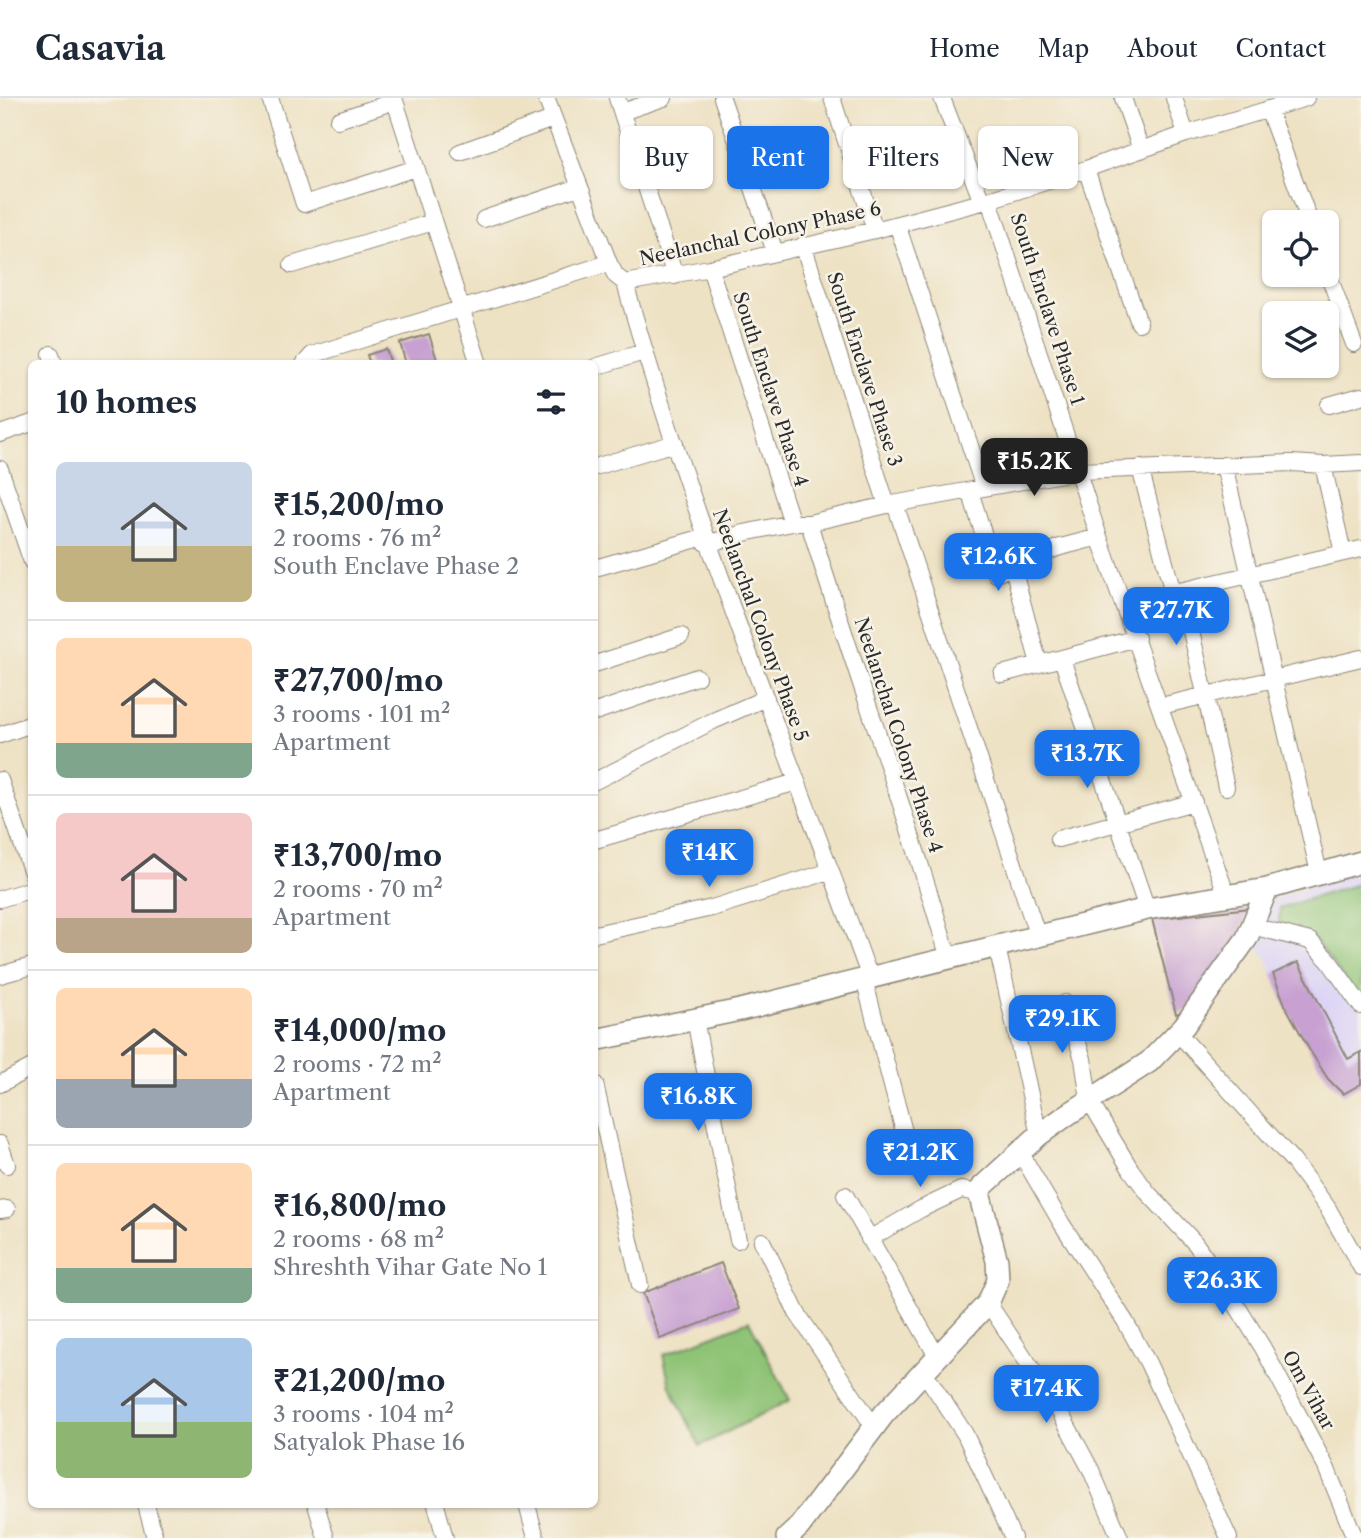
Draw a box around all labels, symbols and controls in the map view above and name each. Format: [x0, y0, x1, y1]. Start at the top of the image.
text: Casavia [35, 28, 165, 69]
text: Home [929, 34, 1000, 63]
text: Map [1038, 34, 1089, 63]
text: About [1127, 34, 1198, 63]
text: Contact [1236, 34, 1326, 63]
chip: Buy [620, 126, 713, 189]
chip: Rent [727, 126, 829, 189]
chip: Filters [843, 126, 964, 189]
chip: New [978, 126, 1078, 189]
street label: Neelanchal Colony Phase 6 [637, 197, 883, 270]
street label: South Enclave Phase 1 [1006, 210, 1089, 408]
map controls [1262, 210, 1339, 378]
button: locate [1262, 210, 1339, 287]
street label: South Enclave Phase 3 [822, 269, 907, 469]
street label: South Enclave Phase 4 [728, 289, 813, 489]
button: layers [1262, 301, 1339, 378]
icon: filters [532, 383, 570, 421]
text: 10 homes [56, 384, 197, 421]
pin: ₹15.2K [977, 438, 1091, 498]
text: ₹15.2K [997, 447, 1071, 475]
text: ₹15,200/mo [273, 486, 444, 523]
icon: home [112, 490, 196, 574]
street label: Neelanchal Colony Phase 5 [708, 506, 813, 744]
text: 2 rooms · 76 m² [273, 524, 441, 552]
pin: ₹12.6K [941, 533, 1055, 593]
text: ₹12.6K [960, 542, 1036, 570]
text: South Enclave Phase 2 [273, 552, 519, 580]
pin: ₹27.7K [1119, 588, 1233, 647]
text: ₹27.7K [1139, 596, 1213, 624]
street label: Neelanchal Colony Phase 4 [850, 615, 947, 856]
text: ₹27,700/mo [273, 662, 443, 699]
icon: home [112, 666, 196, 750]
text: 3 rooms · 101 m² [273, 700, 450, 728]
text: Apartment [273, 728, 391, 756]
pin: ₹13.7K [1030, 730, 1144, 790]
text: ₹13.7K [1051, 739, 1123, 767]
pin: ₹14K [668, 830, 750, 889]
text: ₹13,700/mo [273, 837, 442, 874]
text: ₹14K [681, 838, 737, 866]
icon: home [112, 841, 196, 925]
text: 2 rooms · 70 m² [273, 875, 443, 903]
text: Apartment [273, 903, 391, 931]
pin: ₹29.1K [1005, 996, 1119, 1055]
text: ₹29.1K [1025, 1004, 1099, 1032]
text: ₹14,000/mo [273, 1012, 446, 1049]
icon: home [112, 1016, 196, 1100]
text: 2 rooms · 72 m² [273, 1050, 442, 1078]
pin: ₹16.8K [641, 1074, 755, 1133]
text: Apartment [273, 1078, 391, 1106]
text: ₹16.8K [660, 1082, 736, 1110]
pin: ₹21.2K [863, 1130, 977, 1189]
text: ₹21.2K [882, 1138, 958, 1166]
text: ₹16,800/mo [273, 1187, 446, 1224]
icon: home [112, 1191, 196, 1275]
text: 2 rooms · 68 m² [273, 1225, 444, 1253]
text: Shreshth Vihar Gate No 1 [273, 1253, 547, 1281]
pin: ₹26.3K [1165, 1258, 1279, 1317]
text: ₹26.3K [1183, 1266, 1261, 1294]
street label: Om Vihar [1277, 1347, 1340, 1434]
text: ₹21,200/mo [273, 1362, 445, 1399]
icon: home [112, 1366, 196, 1450]
pin: ₹17.4K [989, 1366, 1103, 1425]
text: ₹17.4K [1010, 1374, 1082, 1402]
text: 3 rooms · 104 m² [273, 1400, 454, 1428]
text: Satyalok Phase 16 [273, 1428, 465, 1456]

